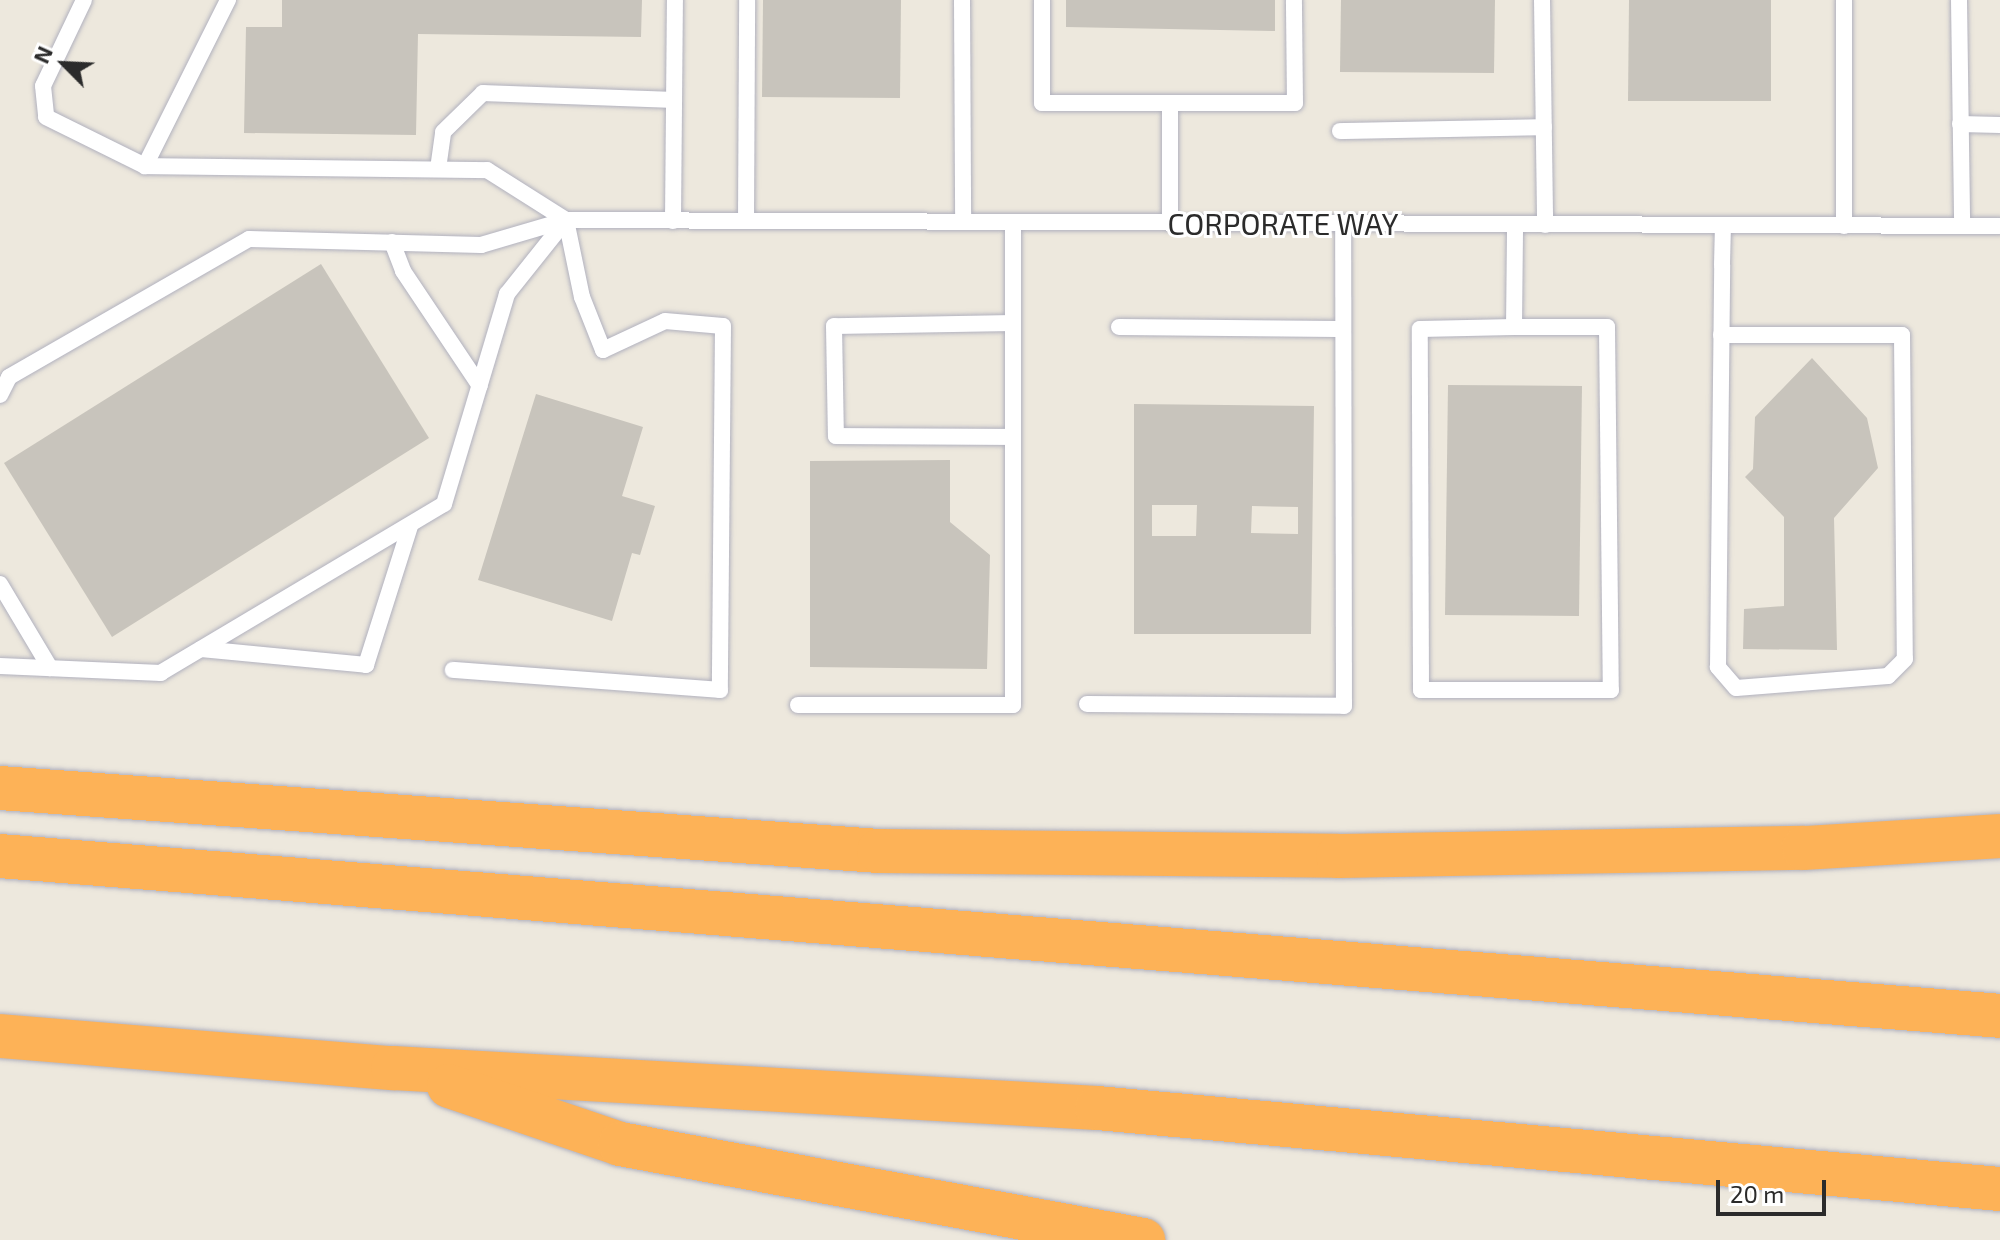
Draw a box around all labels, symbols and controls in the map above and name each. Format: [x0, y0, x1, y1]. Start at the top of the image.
north arrow [24, 24, 104, 104]
text: N [27, 42, 57, 67]
street label: CORPORATE WAY [1167, 205, 1399, 241]
scale bar [1720, 1164, 1830, 1214]
text: 20 m [1730, 1179, 1784, 1208]

